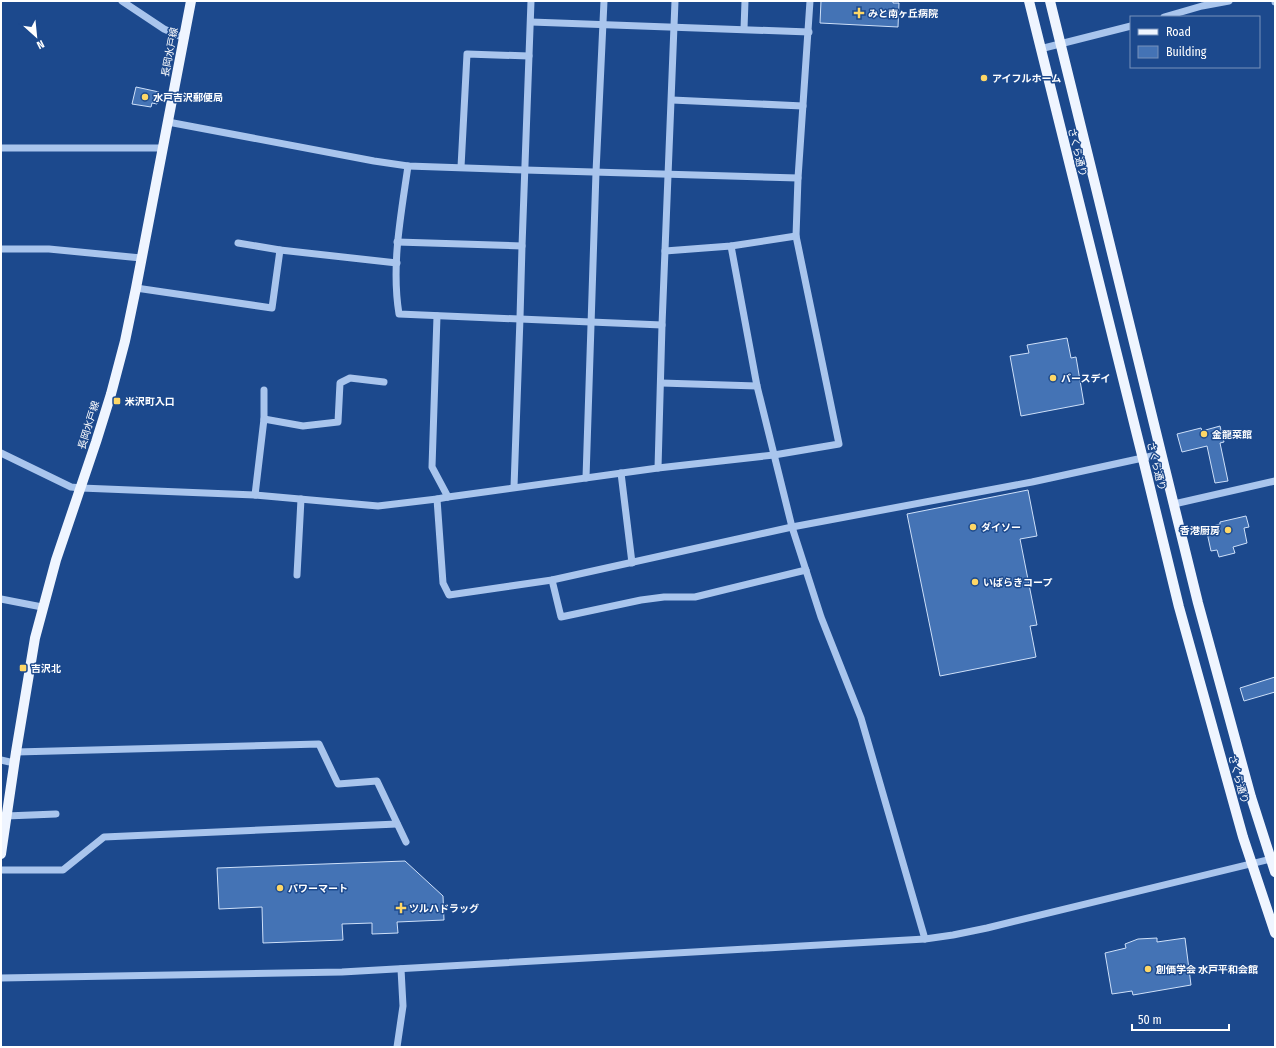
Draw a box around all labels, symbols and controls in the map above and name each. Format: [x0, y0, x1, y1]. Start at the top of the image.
marker: みと南ヶ丘病院 [853, 7, 865, 19]
place label: みと南ヶ丘病院 [868, 8, 938, 20]
north arrow [16, 16, 56, 56]
legend [1130, 16, 1260, 68]
text: Road [1166, 25, 1191, 39]
street label: 長岡水戸線 [159, 27, 181, 78]
text: N [34, 37, 46, 52]
text: Building [1166, 45, 1207, 59]
marker: アイフルホーム [979, 73, 989, 83]
place label: アイフルホーム [992, 73, 1061, 85]
marker: 水戸吉沢郵便局 [140, 92, 150, 102]
place label: 水戸吉沢郵便局 [153, 92, 223, 104]
street label: さくら通り [1065, 127, 1089, 178]
marker: バースデイ [1048, 373, 1058, 383]
place label: バースデイ [1061, 373, 1111, 385]
marker: 米沢町入口 [112, 396, 122, 406]
place label: 米沢町入口 [125, 396, 175, 408]
street label: 長岡水戸線 [76, 400, 102, 451]
marker: 金龍菜館 [1199, 429, 1209, 439]
place label: 金龍菜館 [1212, 429, 1252, 441]
street label: さくら通り [1144, 441, 1168, 492]
marker: ダイソー [968, 522, 978, 532]
place label: ダイソー [981, 522, 1021, 534]
place label: 香港厨房 [1179, 525, 1220, 537]
marker: 香港厨房 [1223, 525, 1233, 535]
marker: いばらきコープ [970, 577, 980, 587]
place label: いばらきコープ [983, 577, 1052, 589]
marker: 吉沢北 [18, 663, 28, 673]
place label: 吉沢北 [31, 663, 61, 675]
street label: さくら通り [1225, 754, 1251, 805]
marker: パワーマート [275, 883, 285, 893]
place label: パワーマート [288, 883, 348, 895]
marker: ツルハドラッグ [396, 903, 406, 913]
place label: ツルハドラッグ [409, 903, 479, 915]
marker: 創価学会 水戸平和会館 [1143, 964, 1153, 974]
place label: 創価学会 水戸平和会館 [1155, 964, 1258, 976]
scale bar [1132, 1006, 1229, 1032]
text: 50 m [1138, 1013, 1162, 1027]

